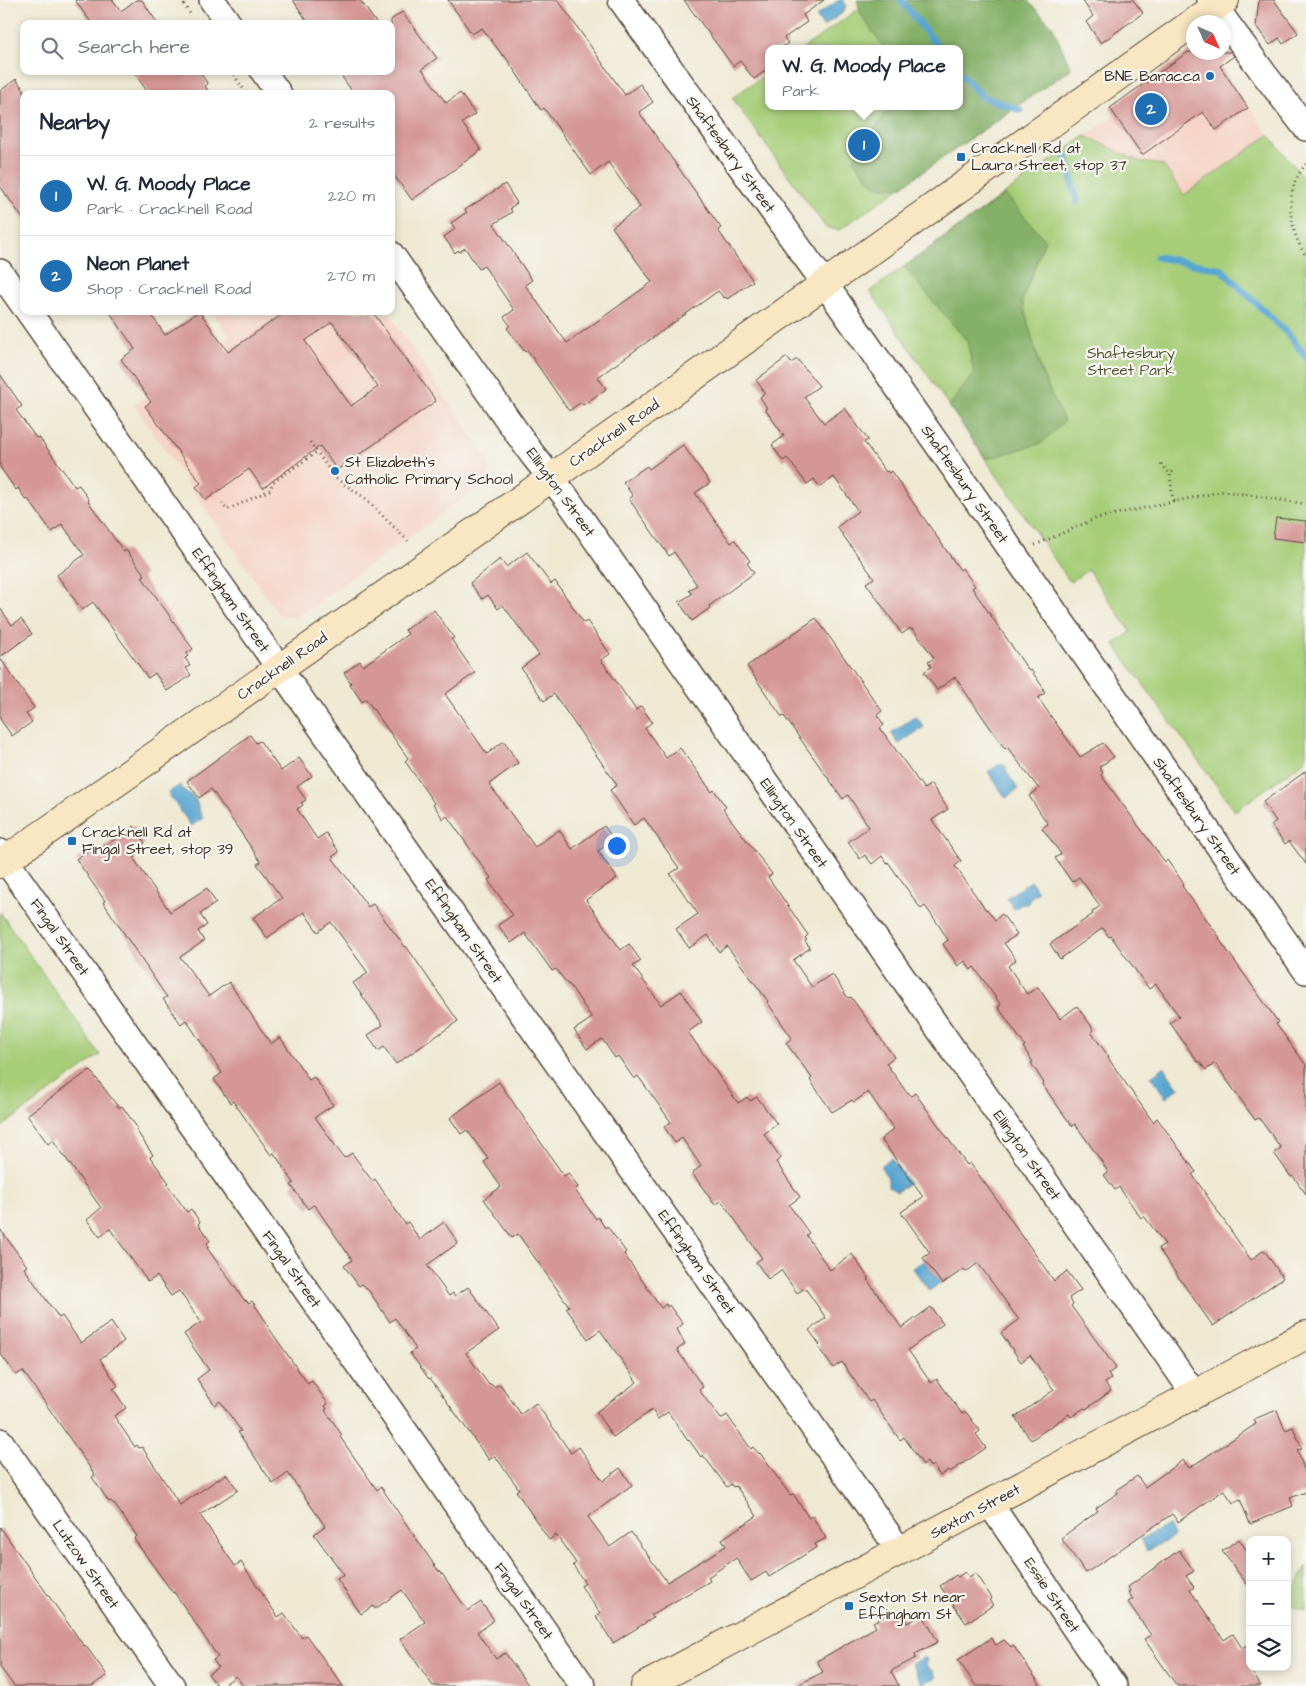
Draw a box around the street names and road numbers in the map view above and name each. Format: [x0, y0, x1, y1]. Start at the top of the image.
street label: Shaftesbury Street [680, 91, 780, 218]
street label: Cracknell Road [565, 394, 664, 472]
street label: Shaftesbury Street [915, 421, 1013, 548]
street label: Ellington Street [520, 443, 600, 542]
street label: Effingham Street [186, 544, 275, 657]
street label: Cracknell Road [233, 627, 332, 705]
street label: Shaftesbury Street [1147, 753, 1245, 880]
street label: Ellington Street [754, 774, 832, 873]
street label: Effingham Street [419, 875, 508, 988]
street label: Fingal Street [24, 894, 94, 981]
street label: Ellington Street [987, 1106, 1065, 1205]
street label: Effingham Street [652, 1206, 741, 1319]
street label: Fingal Street [256, 1226, 326, 1313]
street label: Sexton Street [927, 1479, 1024, 1544]
street label: Lutzow Street [47, 1516, 124, 1613]
street label: Essie Street [1019, 1554, 1085, 1637]
street label: Fingal Street [488, 1558, 558, 1645]

